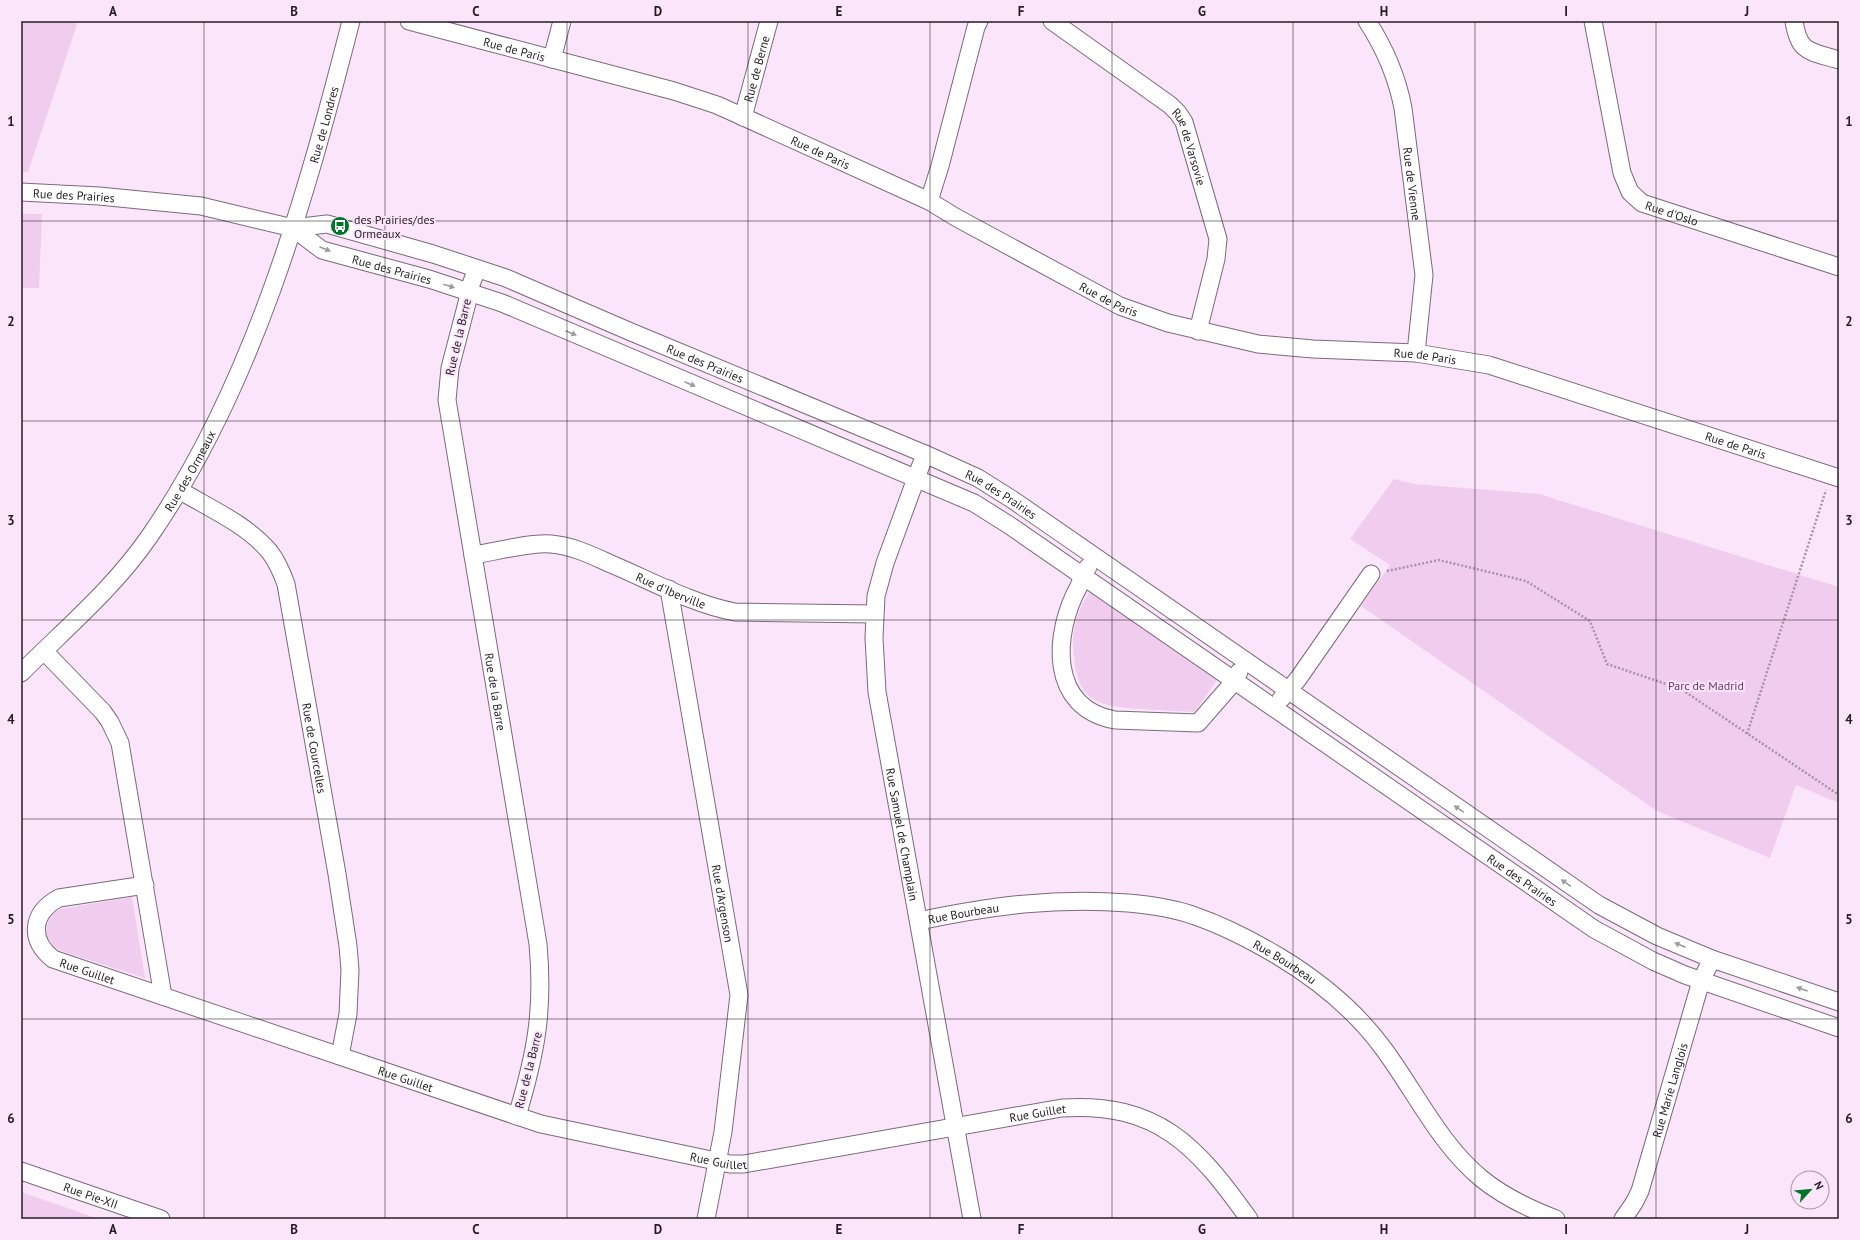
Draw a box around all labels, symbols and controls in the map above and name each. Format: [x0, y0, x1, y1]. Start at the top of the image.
text: A [109, 3, 117, 20]
text: B [290, 3, 298, 20]
text: C [472, 3, 480, 20]
text: D [654, 3, 662, 20]
text: E [836, 3, 843, 20]
text: F [1018, 3, 1025, 20]
text: G [1198, 3, 1206, 20]
text: H [1380, 3, 1388, 20]
text: I [1564, 3, 1568, 20]
text: J [1744, 3, 1749, 20]
street label: Rue de Paris [482, 34, 547, 64]
street label: Rue de Berne [740, 34, 772, 104]
street label: Rue de Londres [306, 85, 341, 165]
street label: Rue de Varsovie [1169, 104, 1209, 187]
text: 1 [7, 113, 15, 130]
text: 1 [1845, 113, 1853, 130]
street label: Rue de Paris [789, 132, 852, 172]
street label: Rue de Vienne [1400, 146, 1425, 221]
street label: Rue des Prairies [33, 185, 115, 205]
street label: Rue d'Oslo [1644, 197, 1700, 228]
place label: des Prairies/des Ormeaux [354, 212, 435, 241]
bus stop icon: des Prairies/des Ormeaux [329, 215, 351, 237]
one-way arrow [319, 247, 331, 253]
street label: Rue des Prairies [351, 251, 434, 287]
street label: Rue de Paris [1077, 278, 1140, 319]
one-way arrow [444, 283, 456, 289]
street label: Rue de la Barre [442, 297, 474, 377]
text: 2 [7, 313, 15, 330]
text: 2 [1845, 313, 1853, 330]
one-way arrow [565, 330, 577, 336]
street label: Rue des Prairies [665, 340, 746, 385]
street label: Rue de Paris [1393, 345, 1458, 367]
one-way arrow [685, 381, 697, 387]
street label: Rue des Ormeaux [161, 428, 218, 514]
street label: Rue de Paris [1703, 428, 1768, 462]
street label: Rue des Prairies [963, 466, 1040, 522]
text: 3 [7, 512, 15, 529]
text: 3 [1845, 512, 1853, 529]
street label: Rue d'Iberville [634, 569, 708, 611]
street label: Rue de la Barre [482, 652, 510, 732]
park label: Parc de Madrid [1668, 678, 1744, 693]
street label: Rue de Courcelles [300, 702, 330, 794]
text: 4 [7, 711, 15, 728]
text: 4 [1845, 711, 1853, 728]
street label: Rue Samuel de Champlain [883, 767, 922, 902]
one-way arrow [1454, 805, 1465, 813]
street label: Rue des Prairies [1485, 850, 1560, 909]
street label: Rue d'Argenson [709, 863, 737, 943]
one-way arrow [1561, 879, 1571, 887]
street label: Rue Bourbeau [927, 900, 1000, 926]
text: 5 [7, 911, 15, 928]
text: 5 [1845, 911, 1853, 928]
street label: Rue Bourbeau [1251, 936, 1320, 987]
one-way arrow [1673, 942, 1685, 948]
street label: Rue Guillet [58, 954, 117, 987]
one-way arrow [1796, 985, 1808, 991]
street label: Rue de la Barre [511, 1030, 545, 1110]
street label: Rue Marie Langlois [1648, 1041, 1690, 1139]
street label: Rue Guillet [376, 1062, 435, 1095]
street label: Rue Guillet [1008, 1100, 1066, 1125]
text: 6 [7, 1110, 15, 1127]
text: 6 [1845, 1110, 1853, 1127]
street label: Rue Guillet [689, 1148, 748, 1172]
north arrow [1790, 1170, 1830, 1210]
street label: Rue Pie-XII [62, 1179, 120, 1211]
text: N [1811, 1179, 1827, 1192]
text: A [109, 1221, 117, 1238]
text: B [290, 1221, 298, 1238]
text: C [472, 1221, 480, 1238]
text: D [654, 1221, 662, 1238]
text: E [836, 1221, 843, 1238]
text: F [1018, 1221, 1025, 1238]
text: G [1198, 1221, 1206, 1238]
text: H [1380, 1221, 1388, 1238]
text: I [1564, 1221, 1568, 1238]
text: J [1744, 1221, 1749, 1238]

